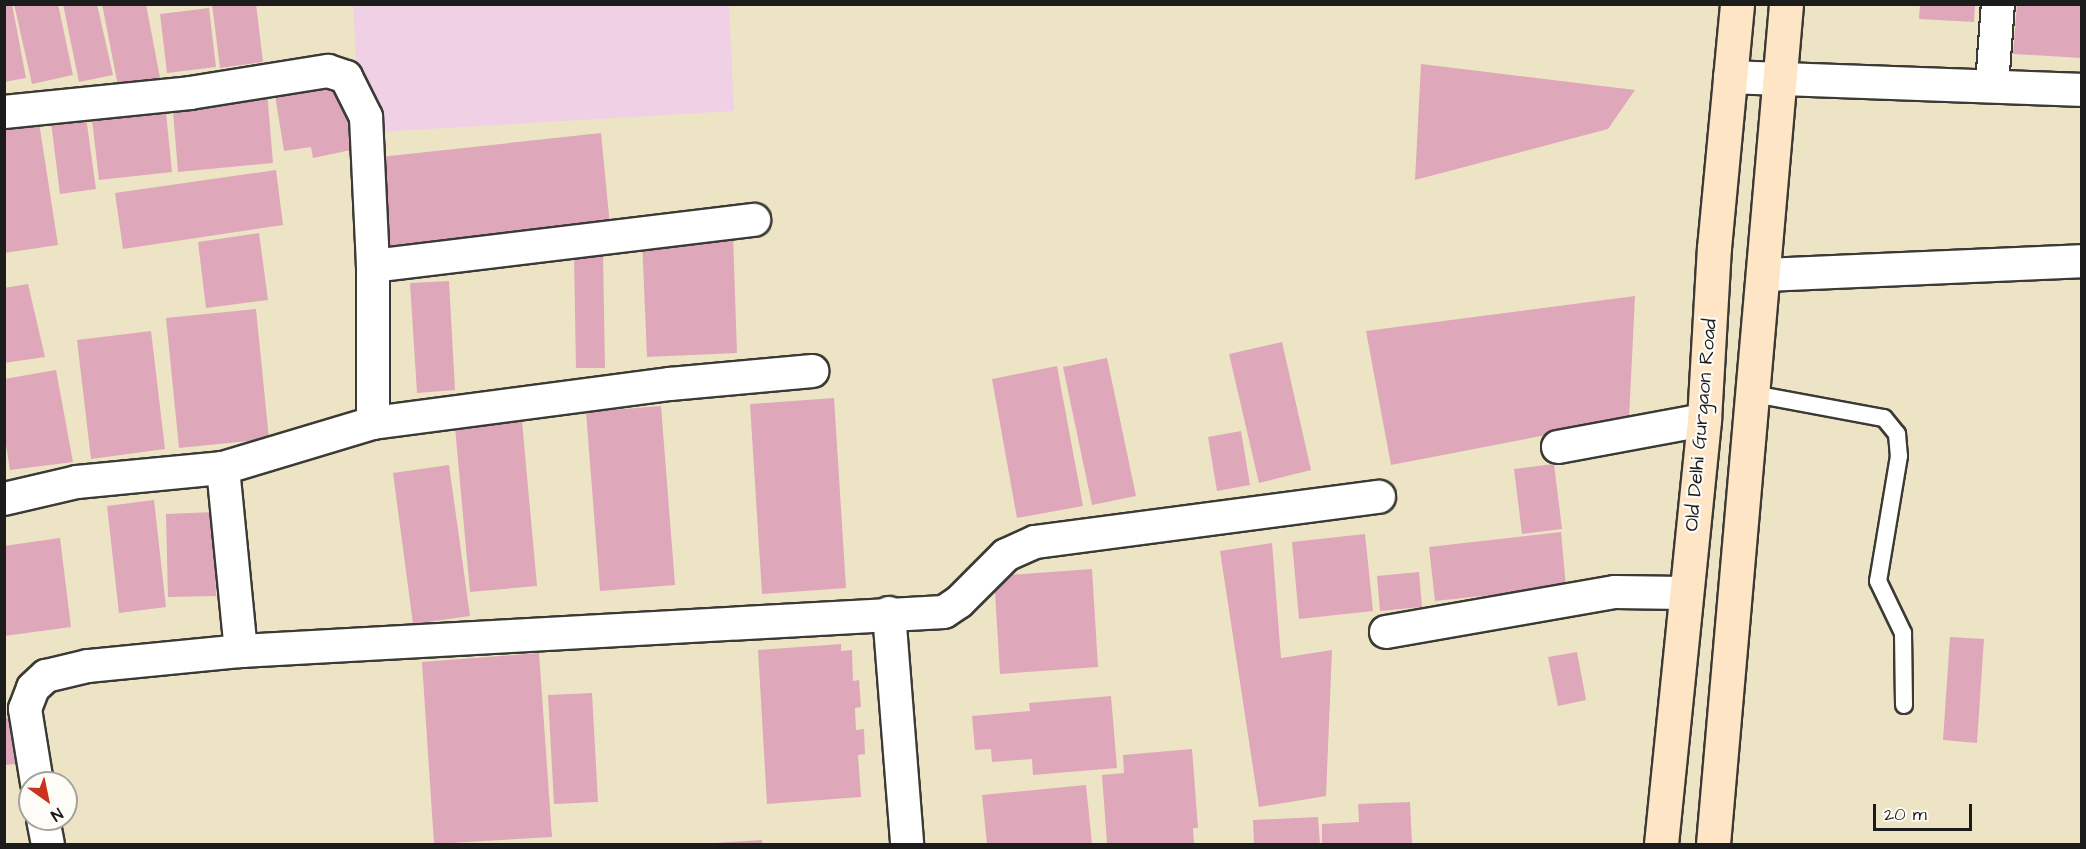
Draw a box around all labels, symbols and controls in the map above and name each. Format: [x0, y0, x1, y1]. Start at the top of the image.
street label: Old Delhi Gurgaon Road [1680, 318, 1722, 532]
north arrow [18, 771, 78, 831]
scale bar [1876, 792, 1975, 830]
text: N [47, 802, 67, 826]
text: 20 m [1884, 802, 1927, 827]

